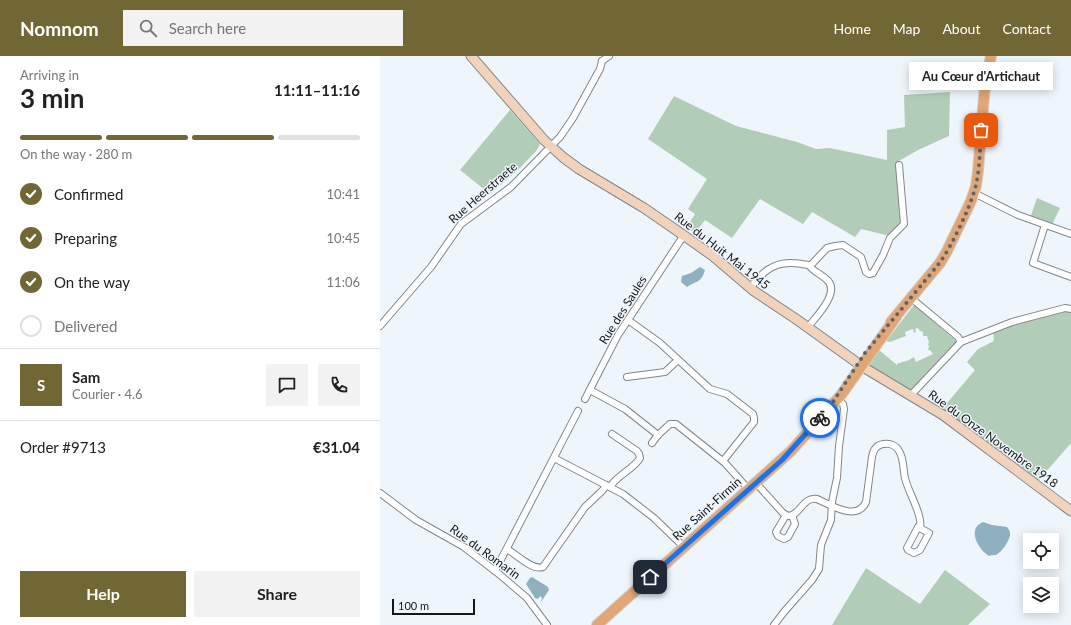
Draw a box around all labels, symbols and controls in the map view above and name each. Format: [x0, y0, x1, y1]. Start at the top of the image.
search box [123, 10, 403, 46]
text: Nomnom [20, 17, 99, 40]
icon: search [137, 17, 159, 39]
text: Search here [169, 19, 246, 37]
text: Home [833, 20, 871, 37]
text: Map [893, 20, 920, 37]
text: About [942, 20, 980, 37]
text: Contact [1002, 20, 1051, 37]
callout: Au Cœur d'Artichaut [909, 62, 1053, 90]
text: Arriving in [20, 67, 79, 83]
text: Au Cœur d'Artichaut [922, 68, 1040, 84]
text: 11:11–11:16 [274, 81, 360, 99]
text: 3 min [20, 82, 84, 114]
pin [964, 113, 998, 147]
icon: bag [970, 119, 992, 141]
text: On the way · 280 m [20, 146, 132, 162]
street label: Rue Heerstraete [445, 159, 520, 226]
icon: check [20, 183, 42, 205]
text: Confirmed [54, 185, 123, 203]
text: 10:41 [327, 186, 360, 202]
street label: Rue du Huit Mai 1945 [672, 209, 773, 292]
icon: check [20, 227, 42, 249]
text: Preparing [54, 229, 117, 247]
text: 10:45 [327, 230, 360, 246]
icon: check [20, 271, 42, 293]
text: On the way [54, 273, 130, 291]
street label: Rue des Saules [596, 273, 650, 347]
text: 11:06 [327, 274, 360, 290]
text: Delivered [54, 317, 117, 335]
button: chat [266, 364, 308, 406]
button: phone [318, 364, 360, 406]
text: Sam [72, 368, 100, 386]
text: S [37, 376, 45, 394]
text: Courier · 4.6 [72, 386, 143, 402]
street label: Rue du Onze Novembre 1918 [926, 386, 1061, 491]
courier [800, 398, 840, 438]
icon: bike [809, 407, 831, 429]
text: Order #9713 [20, 438, 106, 456]
text: €31.04 [313, 438, 360, 456]
street label: Rue Saint-Firmin [669, 474, 744, 543]
street label: Rue du Romarin [447, 521, 524, 582]
map controls [1023, 533, 1059, 613]
button: locate [1023, 533, 1059, 569]
pin [633, 560, 667, 594]
icon: home [639, 566, 661, 588]
button: Help [20, 571, 186, 617]
button: Share [194, 571, 360, 617]
button: layers [1023, 577, 1059, 613]
scale bar [392, 597, 475, 616]
text: 100 m [398, 599, 429, 612]

